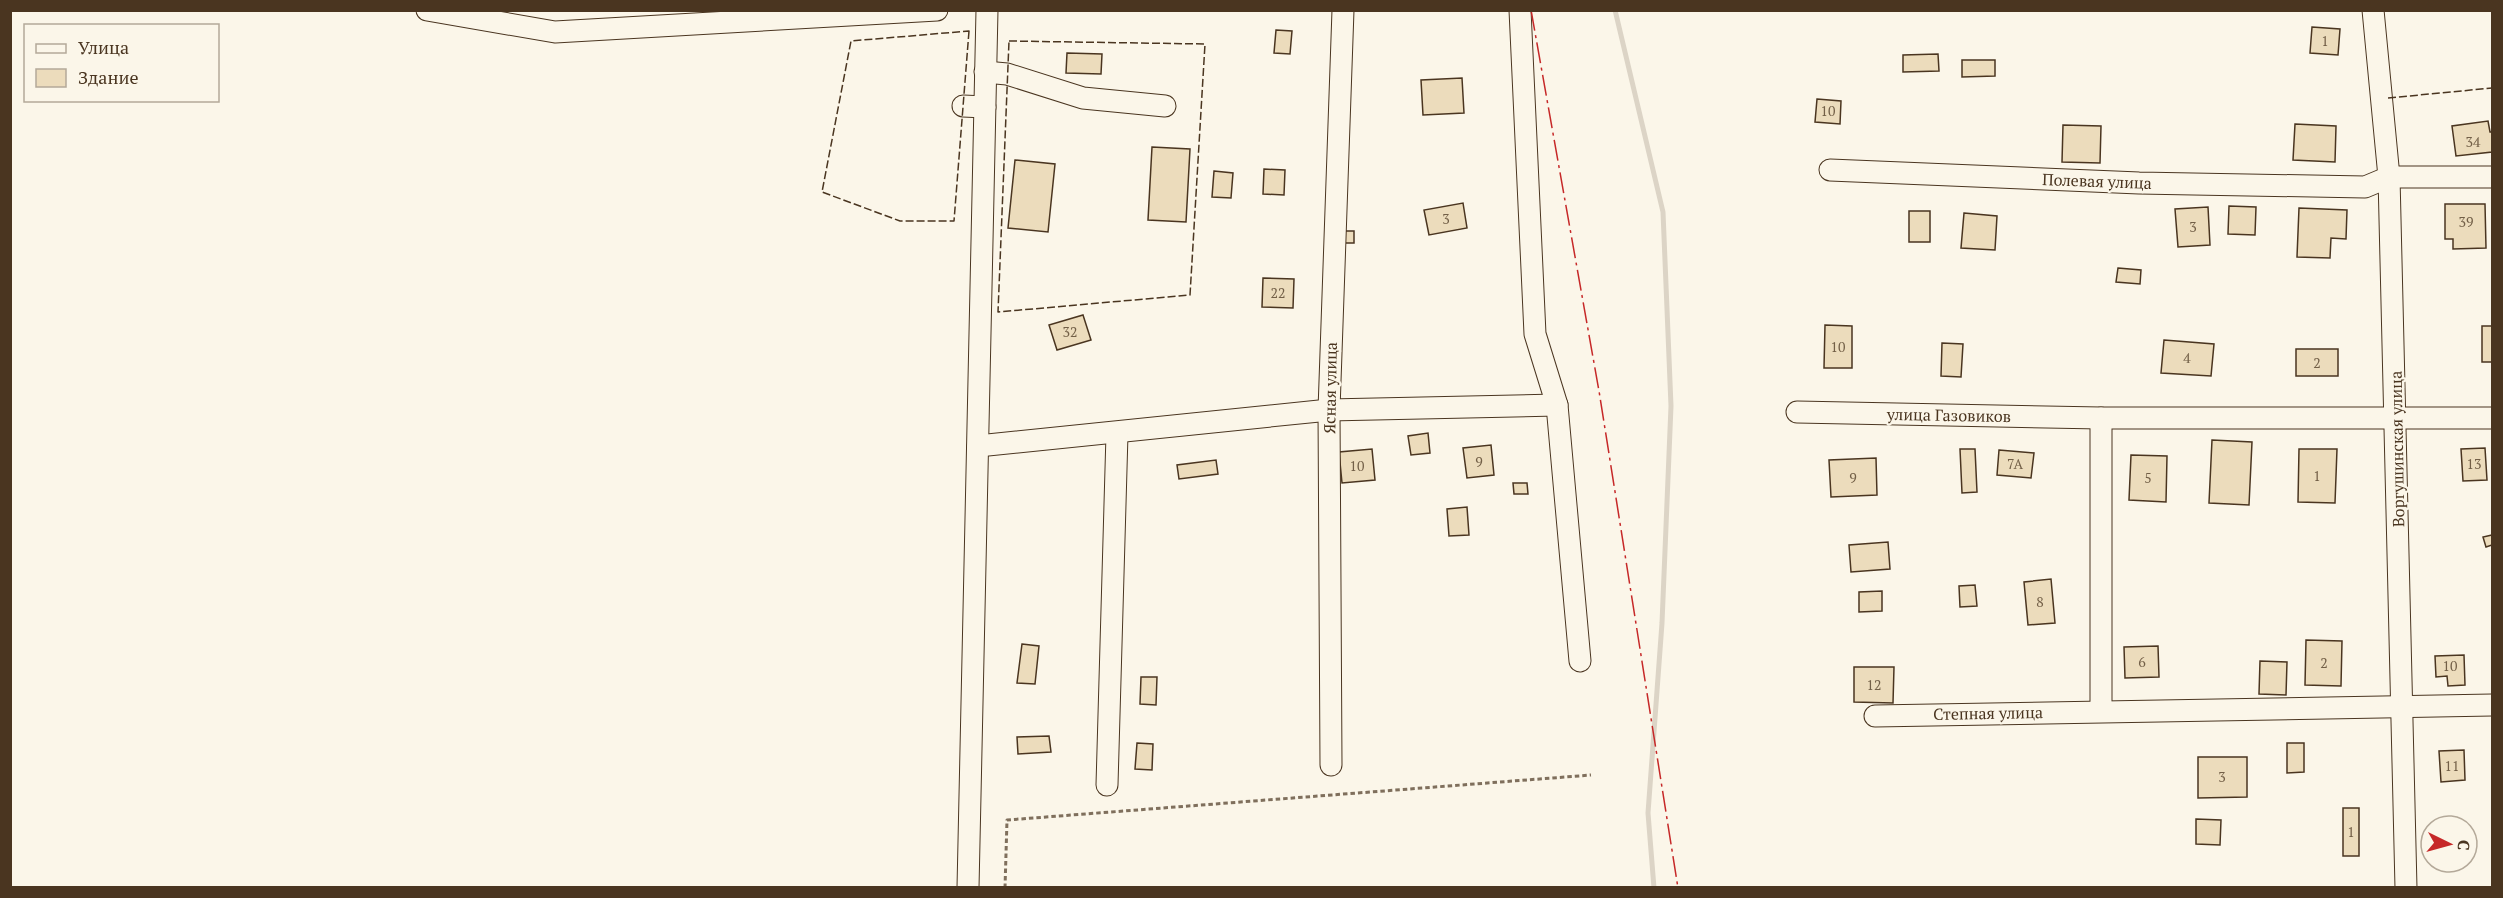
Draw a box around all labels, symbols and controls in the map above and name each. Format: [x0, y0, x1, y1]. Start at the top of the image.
legend [24, 24, 219, 102]
house number: 1 [2321, 31, 2329, 50]
text: Улица [78, 35, 129, 59]
text: Здание [78, 65, 138, 89]
house number: 10 [1821, 101, 1835, 120]
house number: 34 [2466, 132, 2481, 151]
street label: Полевая улица [2042, 168, 2152, 194]
house number: 3 [1442, 209, 1450, 228]
house number: 39 [2459, 212, 2473, 231]
house number: 3 [2189, 217, 2197, 236]
house number: 22 [1271, 283, 1285, 302]
house number: 32 [1063, 322, 1077, 341]
house number: 10 [1831, 337, 1845, 356]
street label: Ясная улица [1318, 342, 1342, 434]
house number: 4 [2183, 348, 2191, 367]
house number: 2 [2313, 353, 2321, 372]
street label: Воргушинская улица [2385, 371, 2409, 527]
street label: улица Газовиков [1886, 403, 2011, 427]
house number: 9 [1475, 452, 1483, 471]
house number: 7А [2007, 454, 2023, 473]
house number: 13 [2467, 454, 2481, 473]
house number: 10 [1350, 456, 1364, 475]
house number: 1 [2313, 466, 2321, 485]
house number: 9 [1849, 468, 1857, 487]
house number: 5 [2144, 468, 2152, 487]
house number: 8 [2036, 592, 2044, 611]
house number: 6 [2138, 652, 2146, 671]
house number: 2 [2320, 653, 2328, 672]
house number: 10 [2443, 656, 2457, 675]
house number: 12 [1867, 675, 1881, 694]
street label: Степная улица [1933, 701, 2043, 725]
house number: 11 [2445, 756, 2459, 775]
house number: 3 [2218, 767, 2226, 786]
north arrow [2419, 814, 2479, 874]
house number: 1 [2347, 822, 2355, 841]
text: С [2453, 839, 2475, 851]

